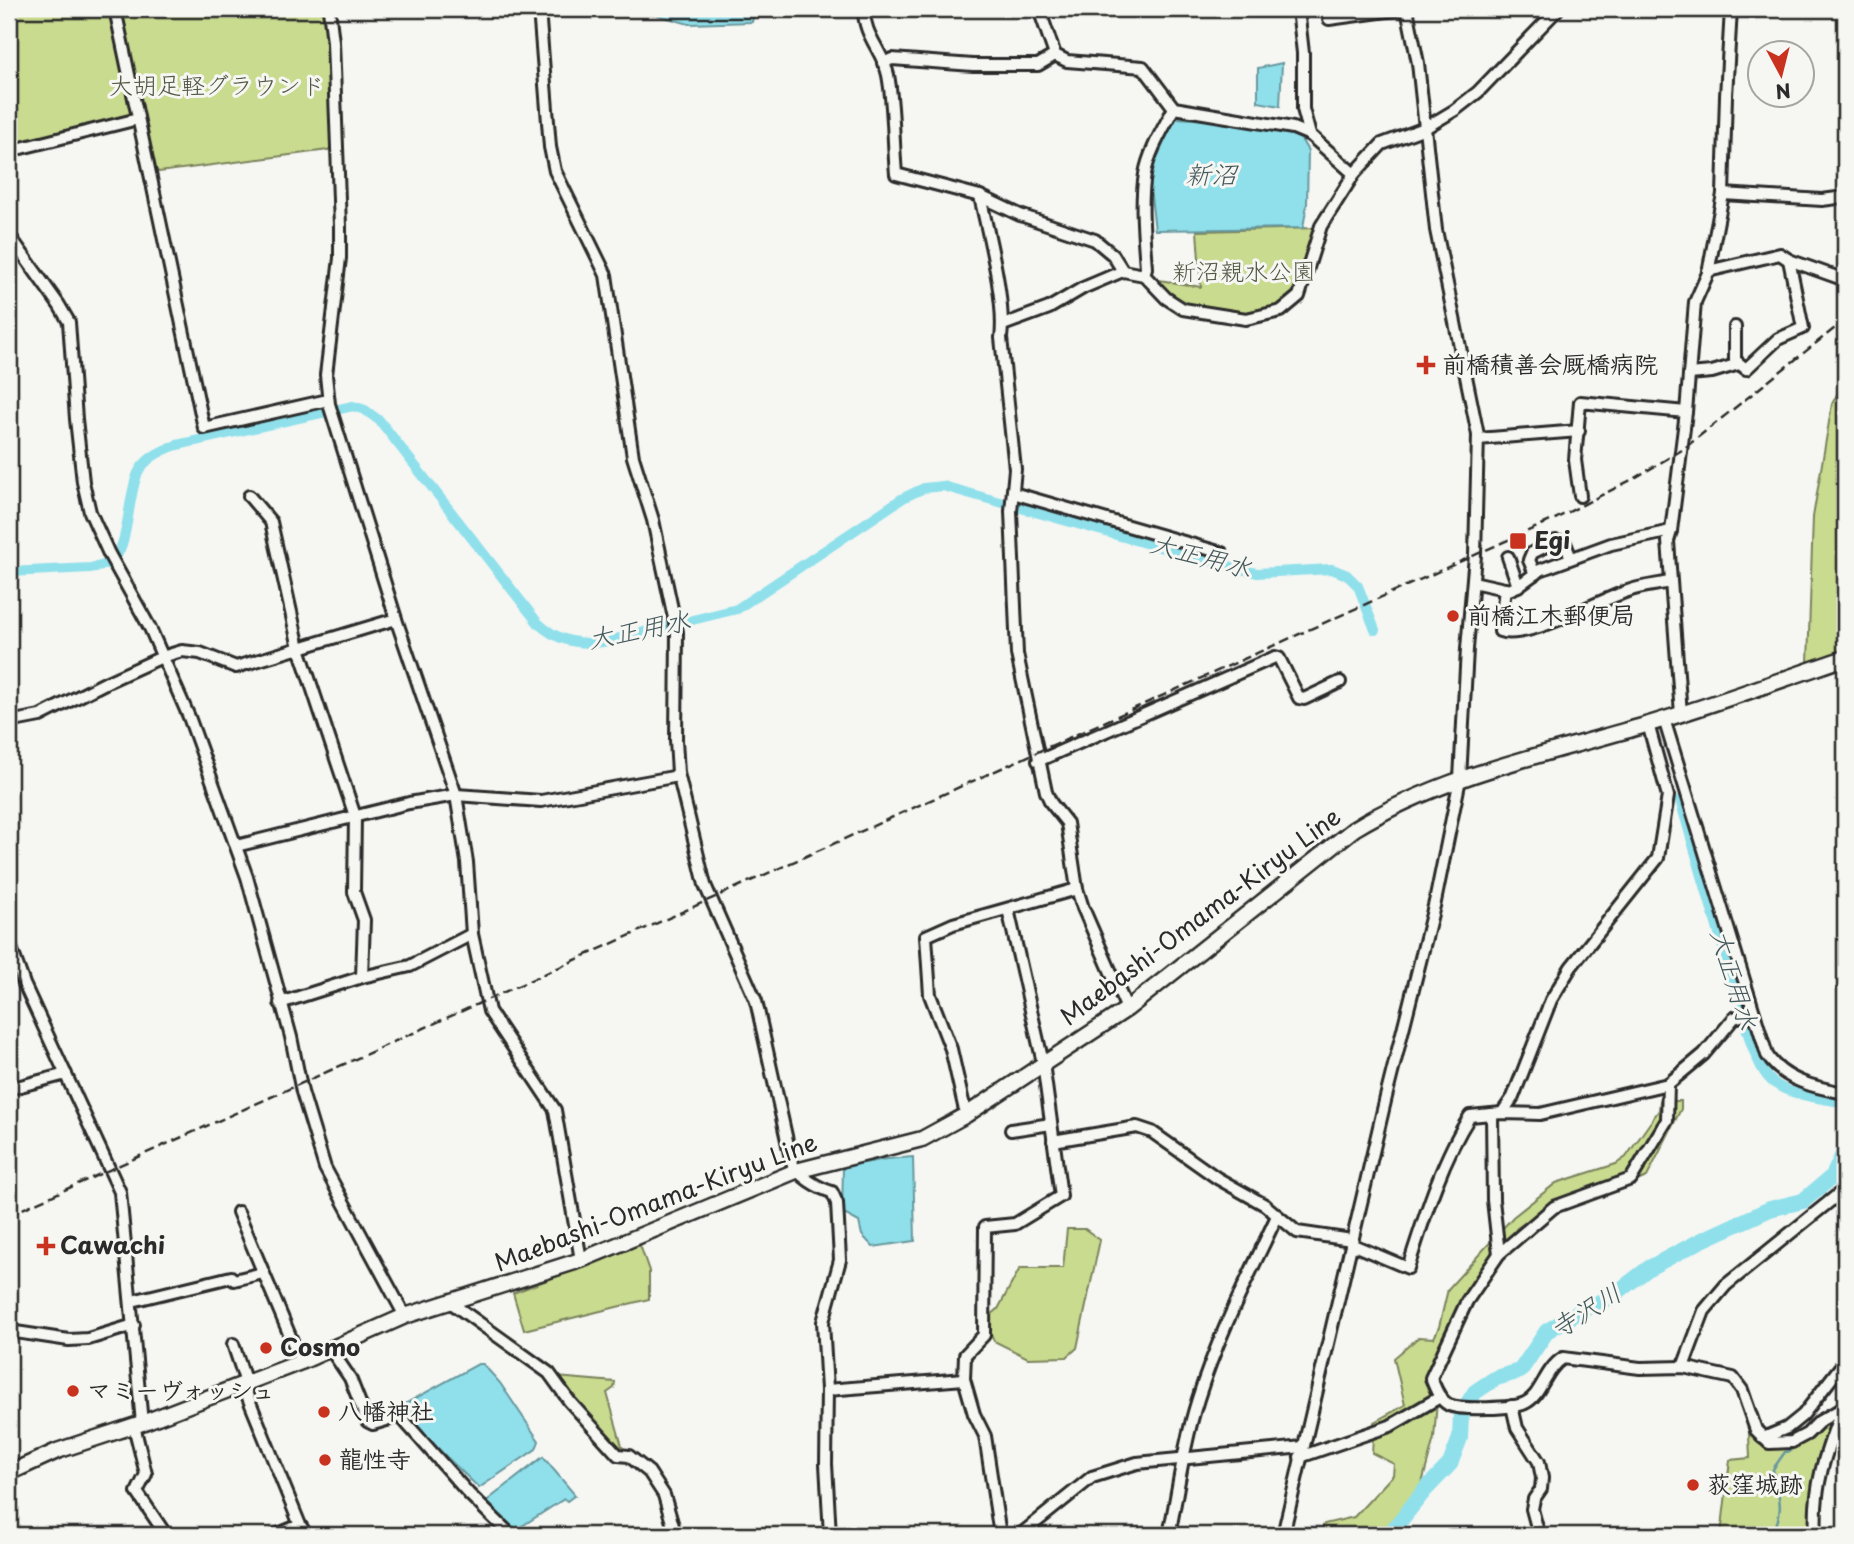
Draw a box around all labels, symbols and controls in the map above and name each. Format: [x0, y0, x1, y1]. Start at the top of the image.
north arrow [1745, 38, 1815, 108]
park label: 大胡足軽グラウンド [109, 66, 325, 102]
text: N [1774, 77, 1792, 107]
water label: 新沼 [1185, 154, 1239, 193]
park label: 新沼親水公園 [1172, 252, 1316, 288]
place label: 前橋積善会厩橋病院 [1442, 345, 1658, 381]
marker: 前橋積善会厩橋病院 [1416, 355, 1436, 375]
place label: Egi [1534, 521, 1571, 557]
water label: 大正用水 [1146, 522, 1257, 587]
marker: Egi [1508, 531, 1528, 551]
place label: 前橋江木郵便局 [1467, 596, 1635, 632]
water label: 大正用水 [584, 599, 693, 658]
marker: 前橋江木郵便局 [1445, 608, 1461, 624]
street label: Maebashi-Omama-Kiryu Line [1052, 798, 1348, 1033]
water label: 大正用水 [1702, 923, 1769, 1034]
street label: Maebashi-Omama-Kiryu Line [489, 1123, 822, 1279]
place label: Cawachi [60, 1226, 165, 1262]
marker: Cawachi [38, 1238, 54, 1254]
water label: 寺沢川 [1542, 1273, 1629, 1347]
place label: Cosmo [280, 1328, 360, 1364]
marker: Cosmo [258, 1340, 274, 1356]
place label: マミーヴォッシュ [87, 1371, 275, 1407]
marker: マミーヴォッシュ [65, 1383, 81, 1399]
place label: 八幡神社 [338, 1392, 434, 1428]
marker: 八幡神社 [316, 1404, 332, 1420]
place label: 龍性寺 [339, 1440, 411, 1476]
marker: 龍性寺 [317, 1452, 333, 1468]
place label: 荻窪城跡 [1707, 1465, 1803, 1501]
marker: 荻窪城跡 [1685, 1477, 1701, 1493]

